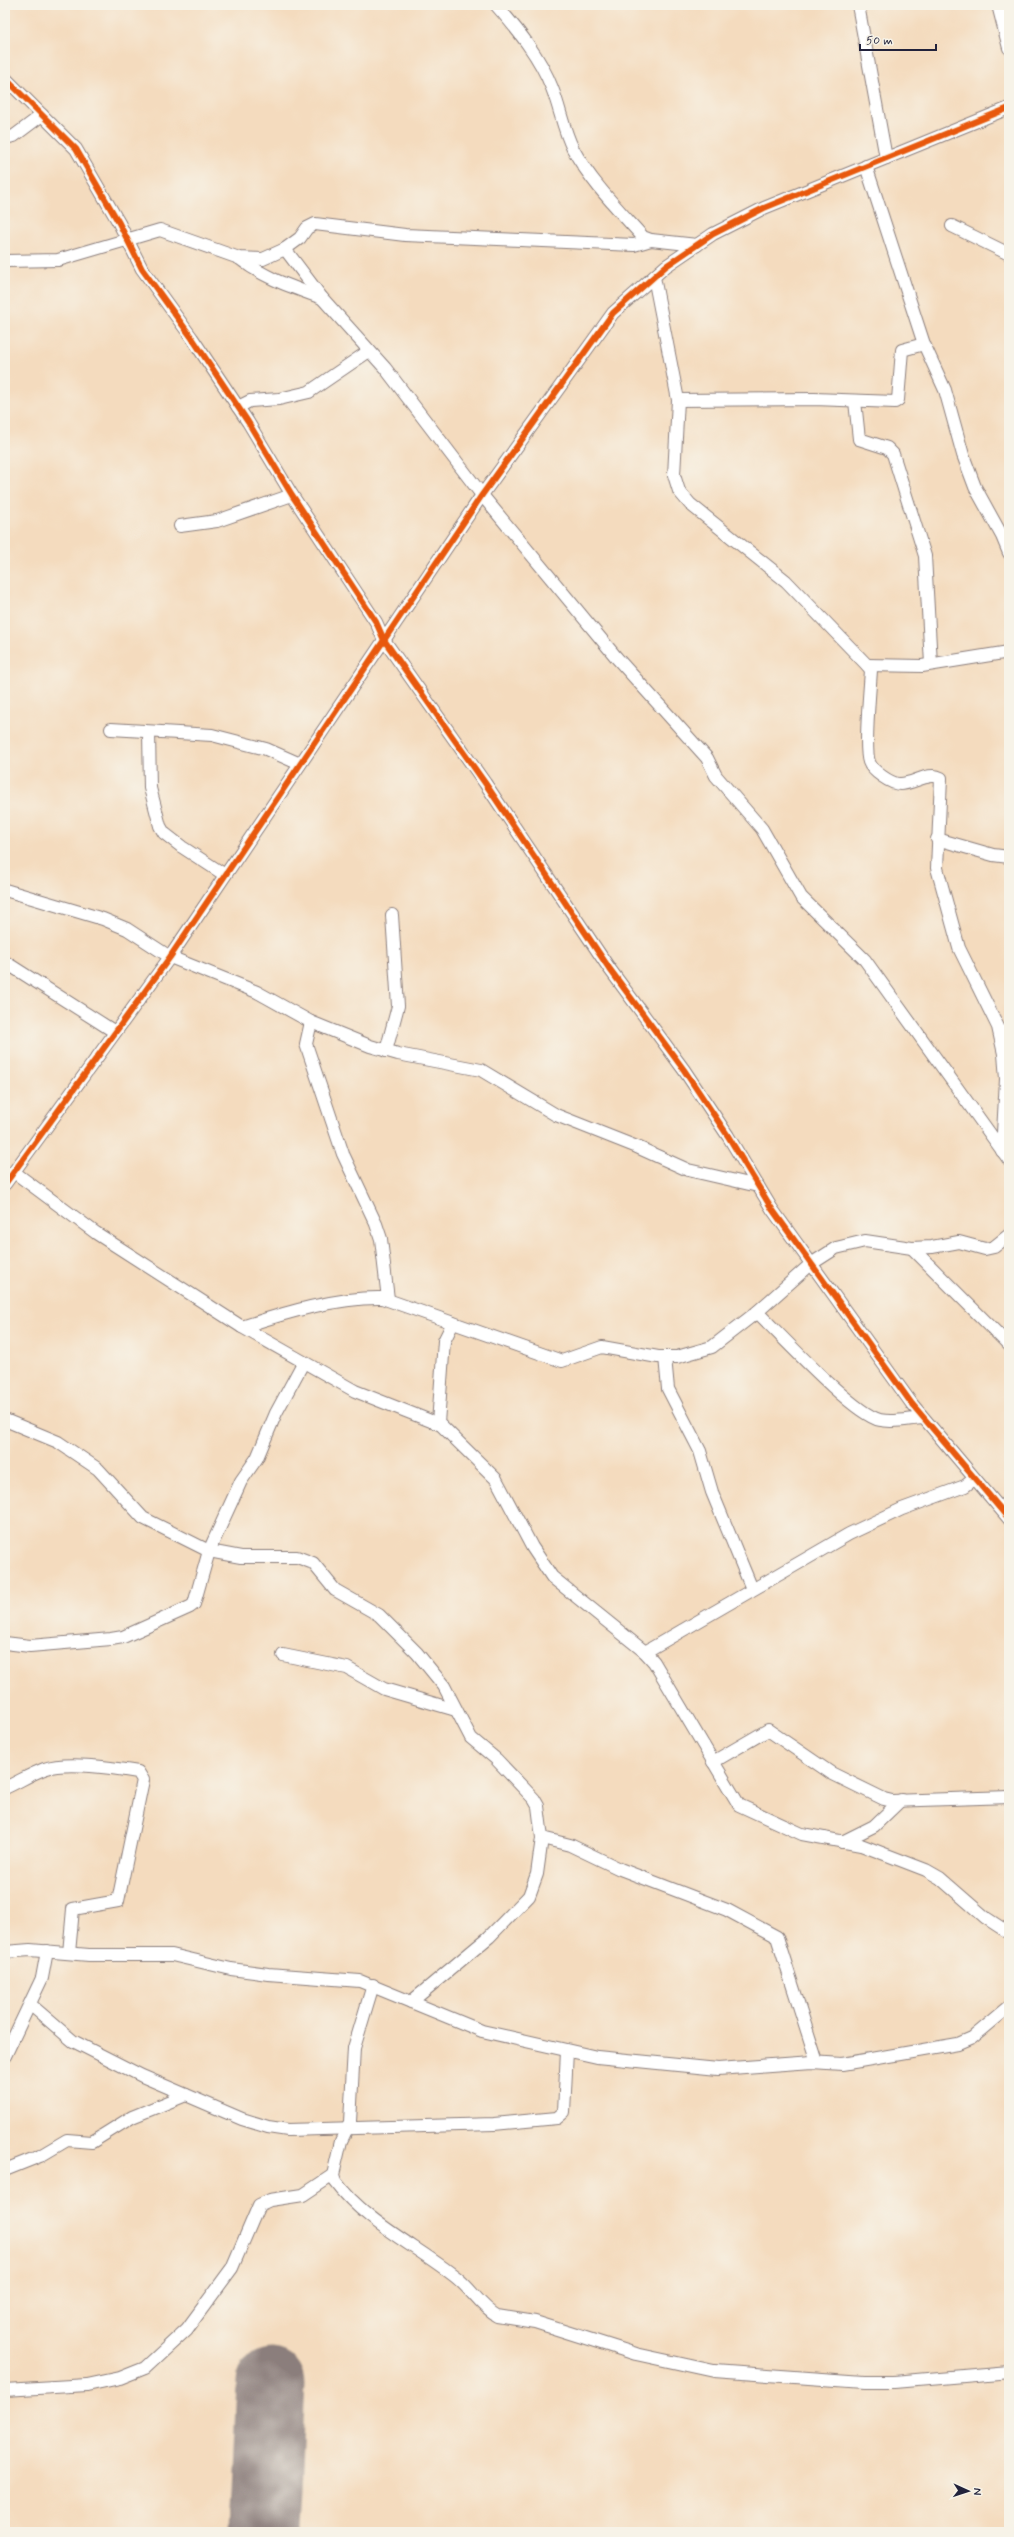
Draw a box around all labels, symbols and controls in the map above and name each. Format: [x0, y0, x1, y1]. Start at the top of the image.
scale bar [860, 26, 936, 52]
text: 50 m [866, 33, 893, 49]
north arrow [948, 2471, 988, 2511]
text: N [970, 2487, 984, 2495]

